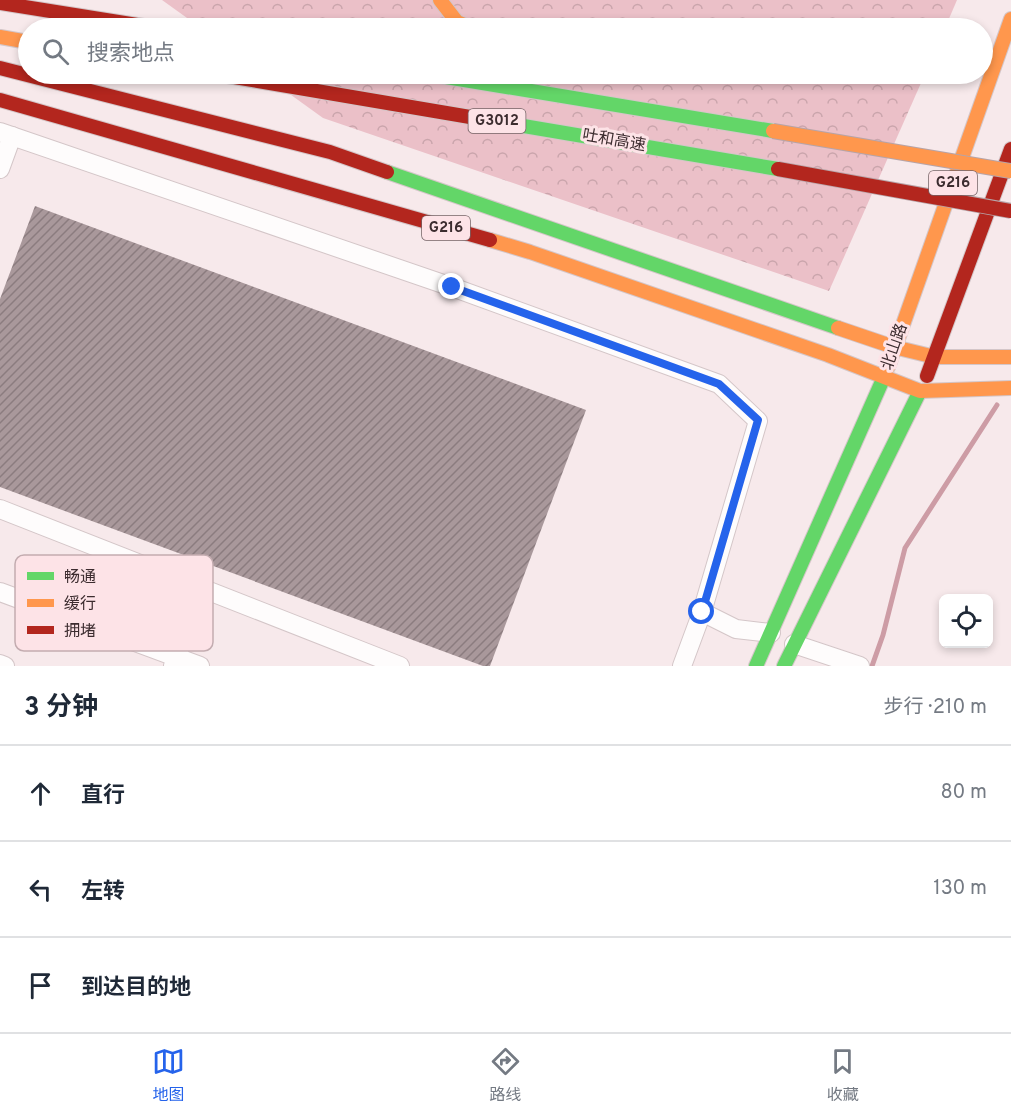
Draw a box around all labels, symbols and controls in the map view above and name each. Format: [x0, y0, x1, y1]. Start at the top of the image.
search box [18, 18, 993, 84]
icon: search [39, 35, 72, 68]
text: 搜索地点 [87, 41, 175, 68]
road number: G3012 [468, 109, 526, 133]
street label: 吐和高速 [581, 126, 647, 156]
road number: G216 [929, 171, 977, 195]
road number: G216 [422, 216, 470, 240]
route end [438, 273, 464, 299]
street label: 北山路 [878, 321, 912, 373]
legend [15, 555, 213, 651]
text: 畅通 [64, 568, 96, 588]
map controls [939, 594, 993, 648]
button: locate [939, 594, 993, 648]
text: 缓行 [64, 595, 96, 615]
route start [688, 598, 714, 624]
text: 拥堵 [64, 622, 96, 642]
text: 3 分钟 [24, 692, 98, 725]
text: 步行 · 210 m [883, 695, 987, 721]
icon: ahead [24, 777, 57, 810]
text: 80 m [941, 780, 987, 806]
text: 直行 [81, 783, 125, 810]
icon: left [24, 873, 57, 906]
text: 130 m [933, 876, 987, 902]
text: 左转 [81, 879, 125, 906]
icon: arrive [24, 969, 57, 1002]
text: 到达目的地 [81, 975, 191, 1002]
tab: 地图 [152, 1045, 185, 1106]
tab: 路线 [489, 1045, 522, 1106]
tab: 收藏 [826, 1045, 859, 1106]

